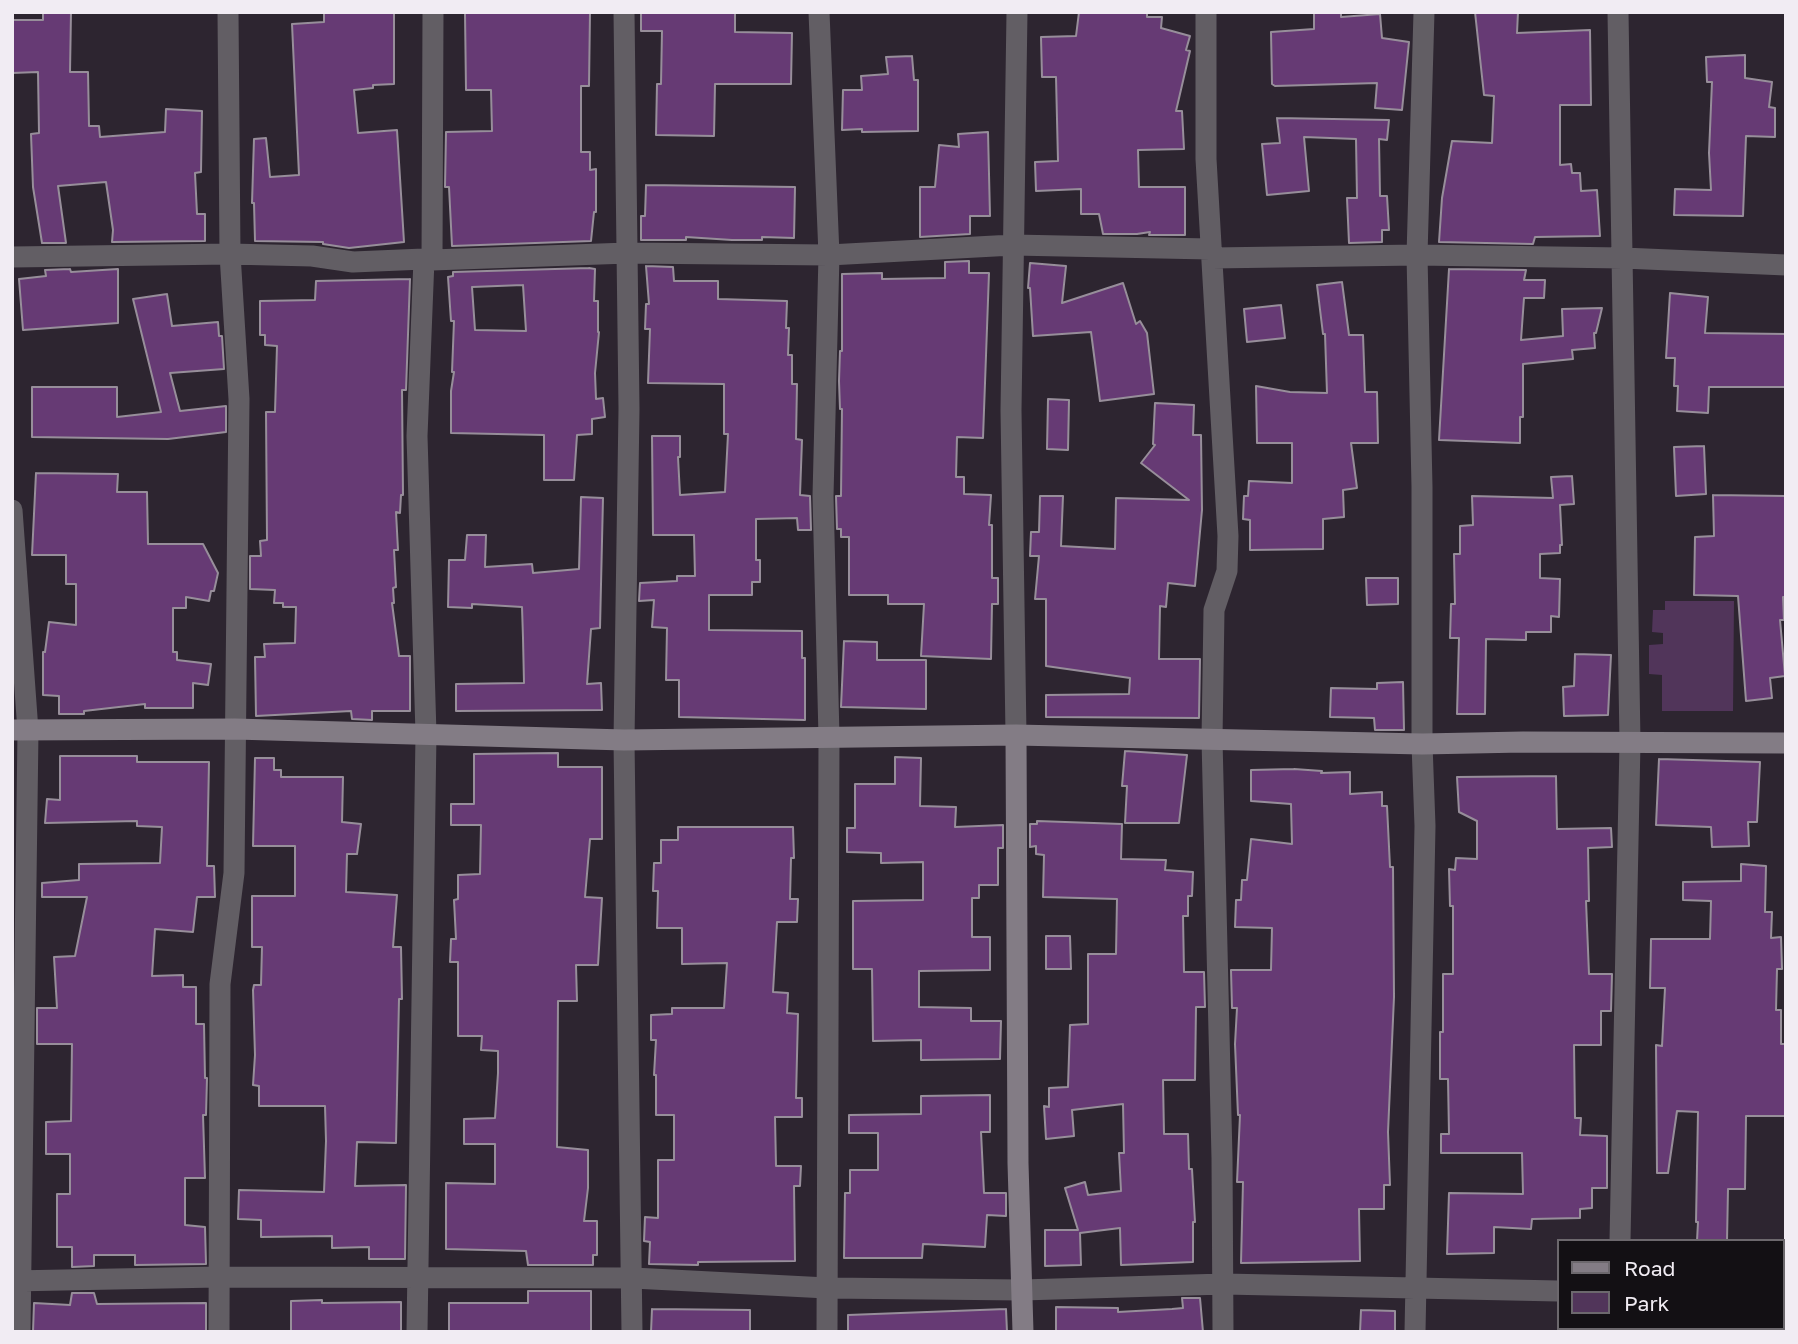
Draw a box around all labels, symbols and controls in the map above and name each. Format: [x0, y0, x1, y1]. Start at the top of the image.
legend [1556, 1239, 1784, 1330]
text: Road [1624, 1255, 1675, 1281]
text: Park [1624, 1290, 1669, 1316]

